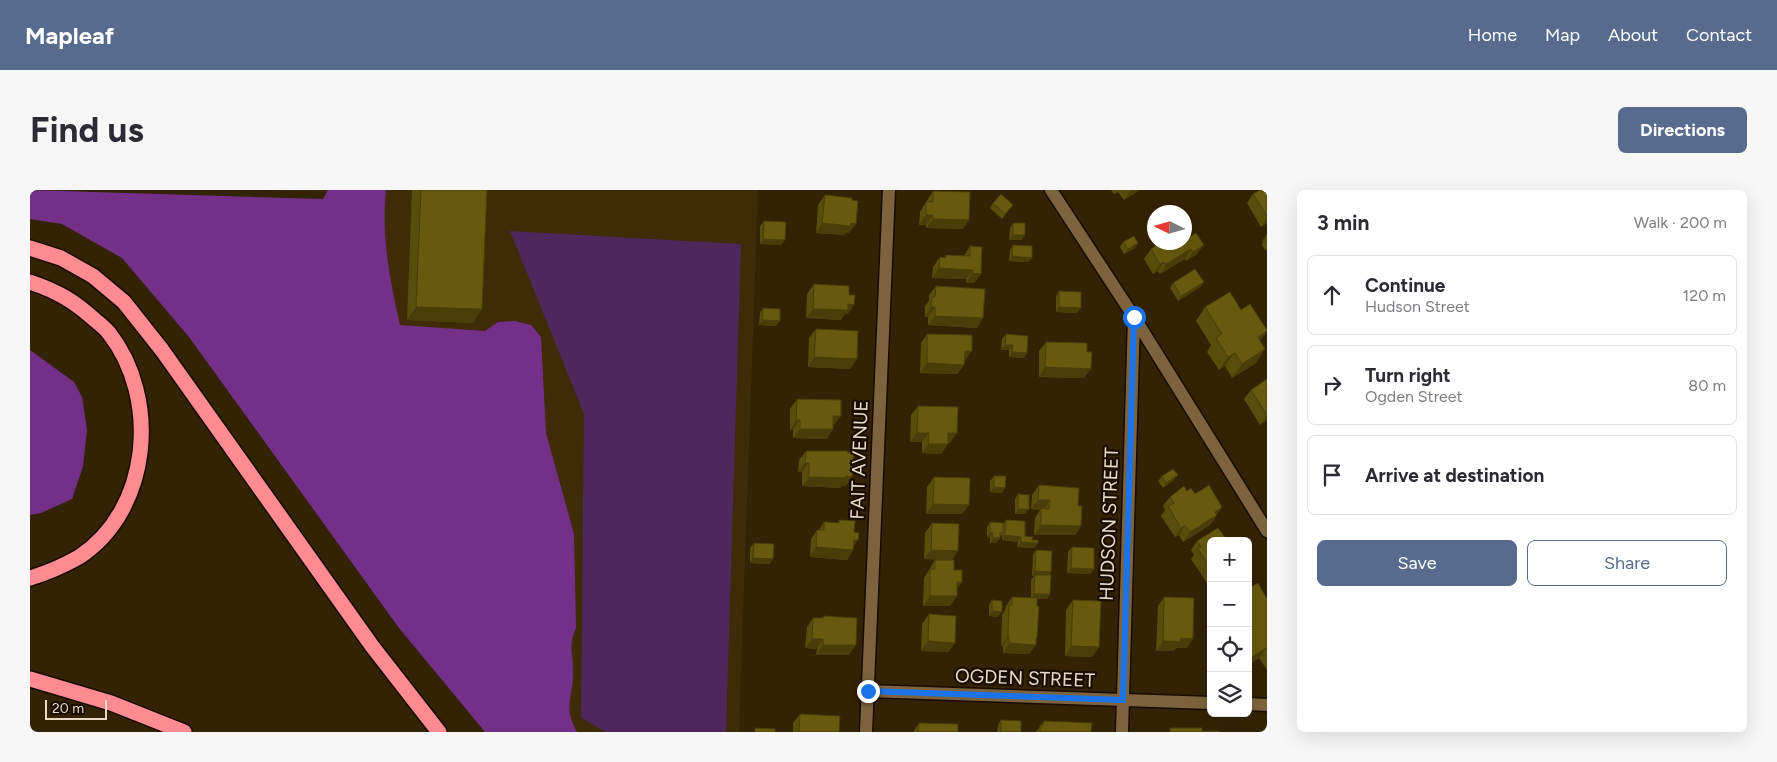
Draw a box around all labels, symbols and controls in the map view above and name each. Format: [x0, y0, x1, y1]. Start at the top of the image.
text: Mapleaf [25, 21, 114, 50]
text: Home [1468, 24, 1517, 46]
text: Map [1545, 24, 1580, 46]
text: About [1608, 24, 1658, 46]
text: Contact [1686, 24, 1752, 46]
button: Directions [1618, 107, 1747, 153]
text: Find us [30, 109, 144, 151]
north arrow [1147, 205, 1192, 250]
text: 3 min [1317, 210, 1369, 235]
text: Walk · 200 m [1634, 213, 1727, 232]
text: Continue [1365, 274, 1445, 297]
icon: ahead [1318, 281, 1346, 309]
text: 120 m [1683, 286, 1726, 305]
text: Hudson Street [1365, 297, 1470, 316]
route start [1123, 306, 1146, 329]
text: Turn right [1365, 364, 1451, 387]
icon: right [1318, 371, 1346, 399]
text: 80 m [1688, 376, 1726, 395]
text: Ogden Street [1365, 387, 1463, 406]
street label: FAIT AVENUE [845, 400, 873, 520]
street label: HUDSON STREET [1095, 446, 1123, 601]
icon: arrive [1318, 461, 1346, 489]
text: Arrive at destination [1365, 464, 1544, 487]
map controls [1207, 537, 1252, 717]
button: + [1207, 537, 1252, 582]
button: Save [1317, 540, 1517, 586]
button: Share [1527, 540, 1727, 586]
button: − [1207, 582, 1252, 627]
button: locate [1207, 627, 1252, 672]
street label: OGDEN STREET [955, 664, 1096, 692]
button: layers [1207, 672, 1252, 717]
route end [857, 680, 880, 703]
scale bar [45, 697, 108, 720]
text: 20 m [52, 700, 84, 717]

